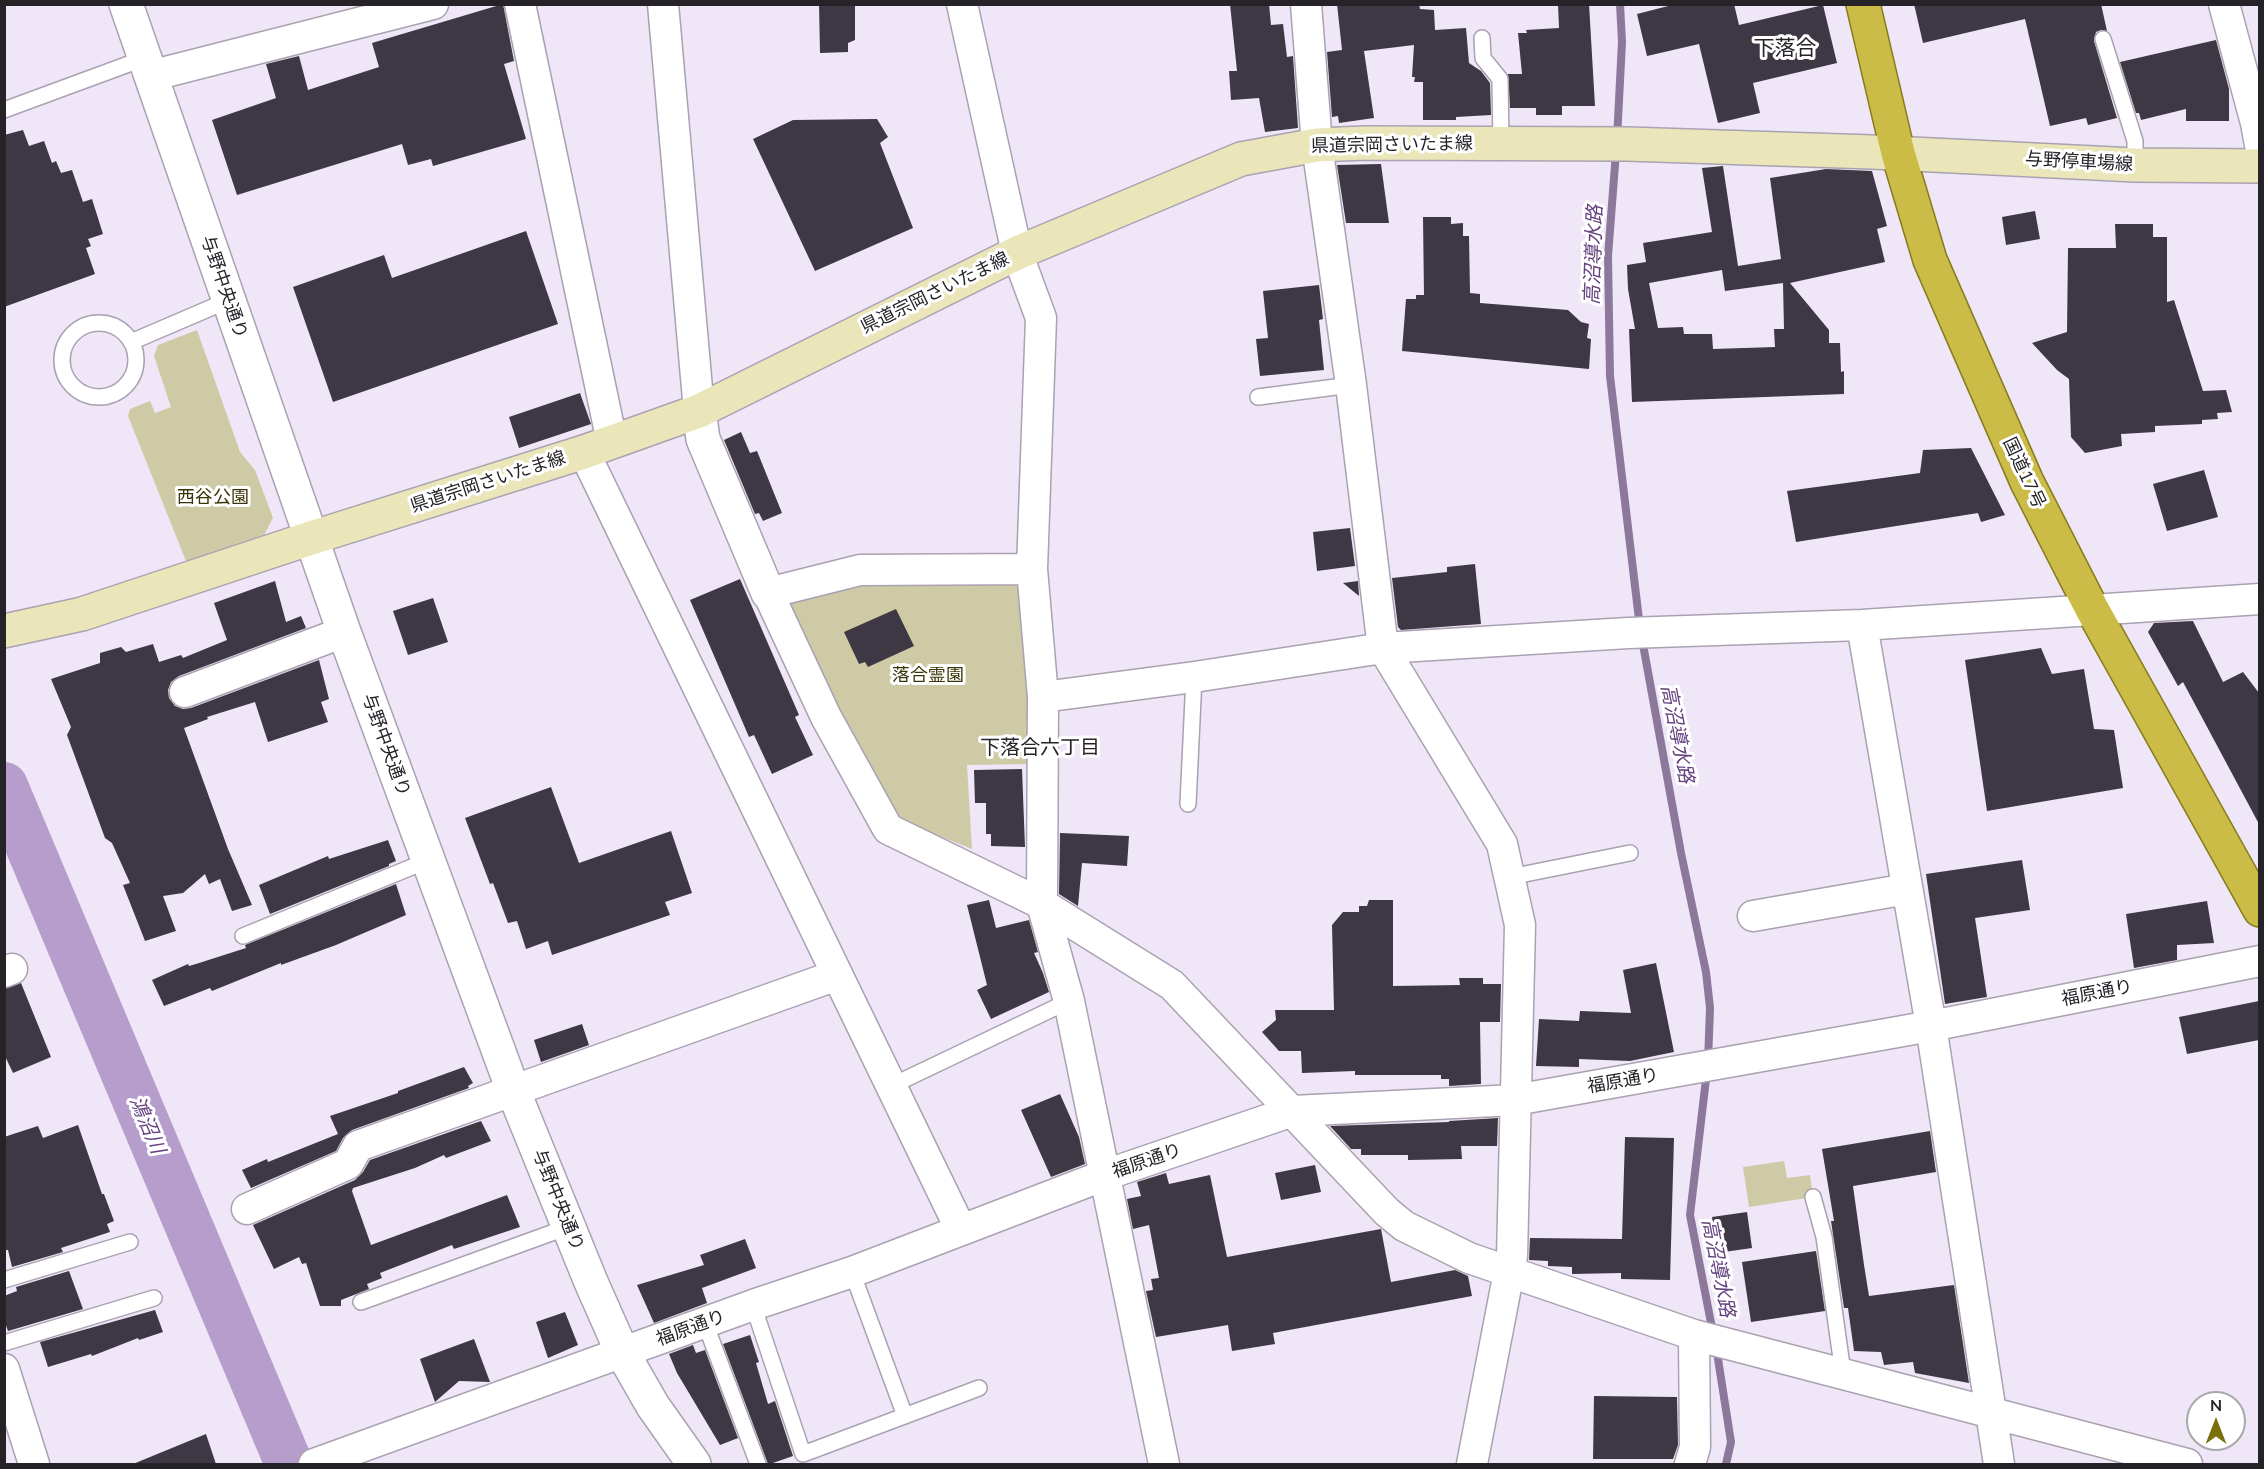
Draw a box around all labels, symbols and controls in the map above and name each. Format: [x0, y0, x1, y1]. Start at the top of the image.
district label: 下落合 [1754, 36, 1816, 62]
street label: 県道宗岡さいたま線 [1311, 133, 1473, 157]
street label: 与野停車場線 [2025, 148, 2133, 176]
water label: 高沼導水路 [1580, 205, 1608, 305]
street label: 与野中央通り [196, 232, 252, 342]
street label: 県道宗岡さいたま線 [857, 248, 1013, 338]
street label: 国道17号 [1998, 434, 2050, 512]
street label: 県道宗岡さいたま線 [408, 447, 568, 517]
park label: 西谷公園 [177, 487, 249, 509]
park label: 落合霊園 [892, 665, 964, 687]
water label: 高沼導水路 [1656, 683, 1698, 785]
street label: 与野中央通り [357, 691, 415, 799]
district label: 下落合六丁目 [980, 736, 1100, 760]
street label: 福原通り [2060, 976, 2134, 1010]
street label: 福原通り [1586, 1064, 1660, 1098]
water label: 鴻沼川 [124, 1093, 170, 1157]
street label: 福原通り [1109, 1139, 1185, 1183]
street label: 与野中央通り [528, 1146, 588, 1254]
water label: 高沼導水路 [1697, 1217, 1739, 1319]
street label: 福原通り [653, 1306, 729, 1350]
north arrow [2186, 1391, 2246, 1451]
text: N [2210, 1395, 2222, 1415]

